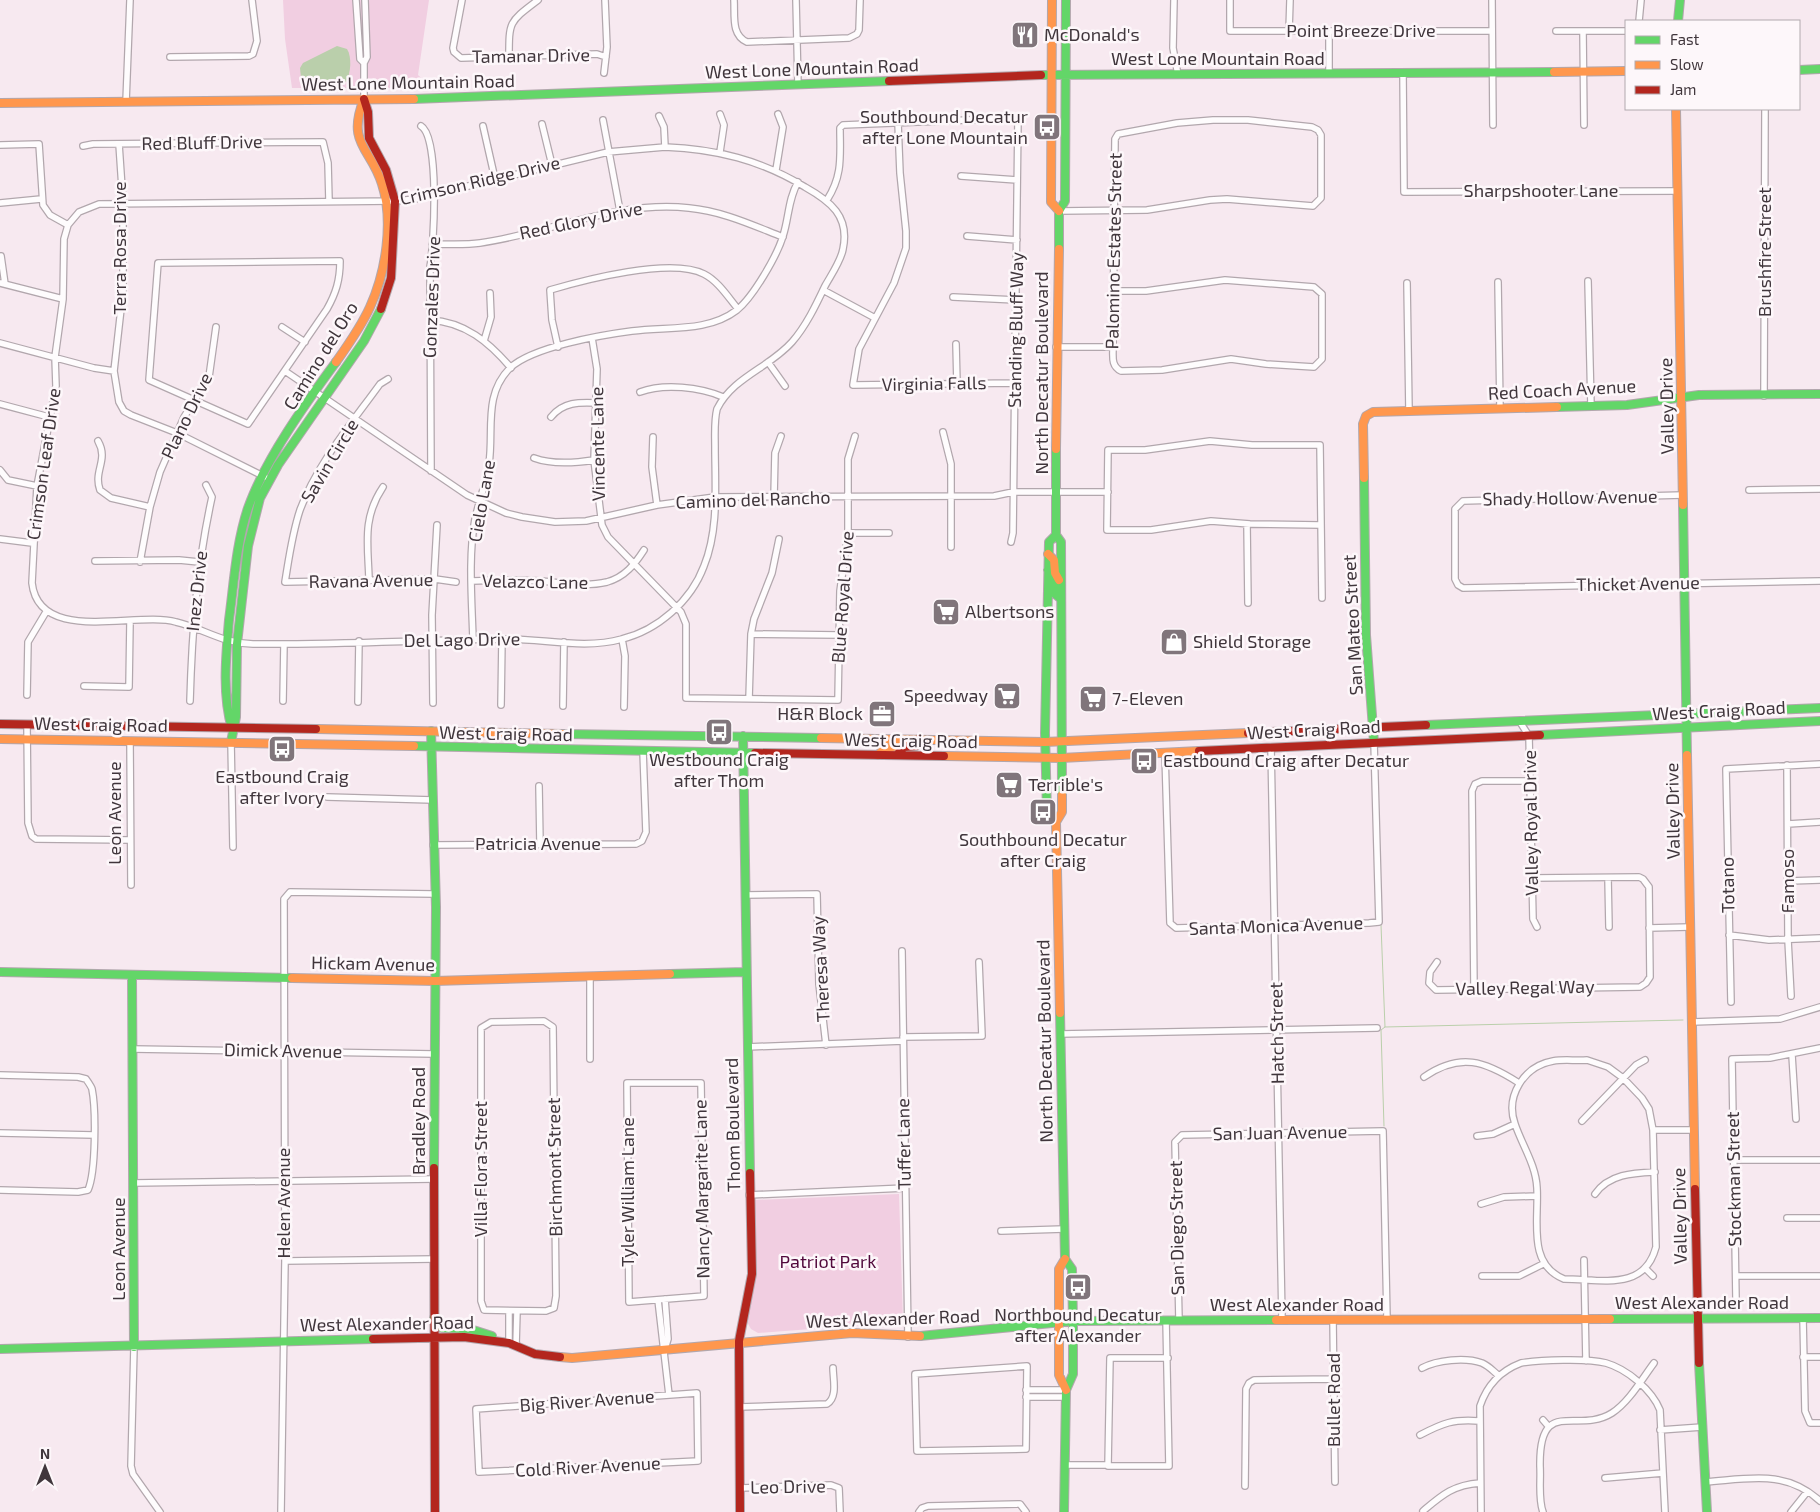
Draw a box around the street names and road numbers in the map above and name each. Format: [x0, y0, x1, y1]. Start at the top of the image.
street label: Point Breeze Drive [1286, 19, 1436, 41]
street label: Tamanar Drive [472, 43, 590, 67]
street label: West Lone Mountain Road [1111, 47, 1325, 69]
street label: West Lone Mountain Road [705, 53, 919, 83]
street label: West Lone Mountain Road [301, 69, 515, 95]
street label: Red Bluff Drive [141, 130, 263, 154]
street label: Crimson Ridge Drive [397, 151, 562, 209]
street label: Palomino Estates Street [1100, 152, 1126, 349]
street label: Sharpshooter Lane [1464, 179, 1618, 201]
street label: Terra Rosa Drive [108, 181, 130, 315]
street label: Brushfire Street [1753, 187, 1775, 317]
street label: Red Glory Drive [517, 196, 644, 244]
street label: Gonzales Drive [418, 236, 444, 358]
street label: Standing Bluff Way [1003, 251, 1027, 408]
street label: North Decatur Boulevard [1030, 271, 1052, 475]
street label: Camino del Oro [278, 297, 362, 414]
street label: Valley Drive [1654, 358, 1678, 454]
street label: Plano Drive [156, 369, 216, 462]
street label: Virginia Falls [881, 371, 987, 395]
street label: Red Coach Avenue [1487, 374, 1637, 404]
street label: Crimson Leaf Drive [21, 386, 65, 541]
street label: Vincente Lane [585, 387, 609, 501]
street label: Savin Circle [296, 415, 363, 506]
street label: Cielo Lane [463, 458, 499, 544]
street label: Shady Hollow Avenue [1482, 484, 1658, 510]
street label: Camino del Rancho [675, 485, 831, 513]
street label: Blue Royal Drive [826, 530, 858, 664]
street label: Inez Drive [181, 550, 211, 632]
street label: San Mateo Street [1337, 554, 1367, 696]
street label: Ravana Avenue [309, 568, 433, 592]
street label: Velazco Lane [482, 569, 588, 593]
street label: Thicket Avenue [1576, 571, 1700, 595]
street label: Del Lago Drive [403, 627, 520, 651]
street label: West Craig Road [1652, 696, 1786, 724]
street label: West Craig Road [34, 712, 168, 736]
street label: West Craig Road [1247, 715, 1381, 743]
street label: West Craig Road [439, 721, 573, 745]
street label: West Craig Road [844, 728, 978, 752]
street label: Valley Royal Drive [1518, 750, 1542, 896]
street label: Leon Avenue [103, 761, 125, 865]
street label: Valley Drive [1660, 763, 1684, 859]
street label: Patricia Avenue [475, 832, 601, 854]
street label: Famoso [1776, 849, 1798, 913]
street label: Totano [1716, 857, 1738, 913]
street label: Santa Monica Avenue [1188, 911, 1364, 939]
street label: Theresa Way [806, 915, 834, 1023]
street label: North Decatur Boulevard [1031, 939, 1057, 1143]
street label: Hickam Avenue [311, 951, 435, 975]
street label: Valley Regal Way [1455, 975, 1595, 999]
street label: Hatch Street [1264, 982, 1288, 1084]
street label: Dimick Avenue [224, 1038, 342, 1062]
street label: Thom Boulevard [720, 1058, 744, 1192]
street label: Bradley Road [407, 1067, 429, 1175]
street label: Birchmont Street [542, 1097, 566, 1237]
street label: Tuffer Lane [891, 1098, 915, 1190]
street label: Nancy Margarite Lane [688, 1099, 714, 1279]
street label: Villa Flora Street [469, 1101, 491, 1237]
street label: Stockman Street [1721, 1111, 1745, 1247]
street label: Tyler William Lane [616, 1117, 638, 1267]
street label: San Juan Avenue [1212, 1120, 1348, 1144]
street label: Helen Avenue [272, 1147, 294, 1259]
street label: San Diego Street [1164, 1160, 1188, 1296]
street label: Valley Drive [1667, 1168, 1691, 1264]
street label: Leon Avenue [107, 1197, 129, 1301]
street label: West Alexander Road [1615, 1291, 1789, 1313]
street label: West Alexander Road [1210, 1293, 1384, 1315]
street label: West Alexander Road [805, 1304, 980, 1332]
street label: West Alexander Road [300, 1310, 474, 1336]
street label: Bullet Road [1322, 1353, 1344, 1447]
street label: Big River Avenue [519, 1384, 655, 1416]
street label: Cold River Avenue [515, 1451, 661, 1481]
street label: Leo Drive [750, 1474, 826, 1498]

